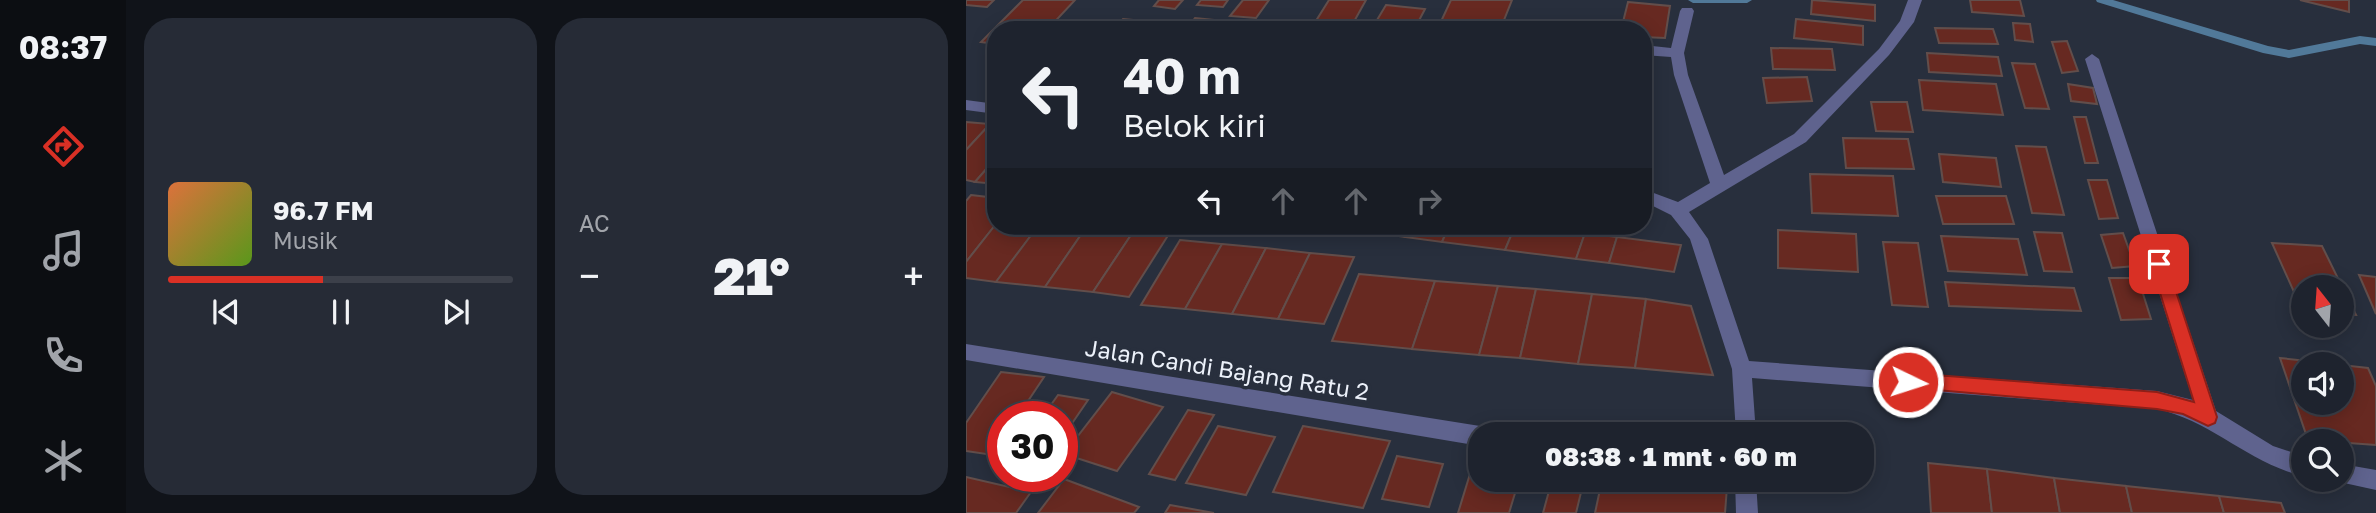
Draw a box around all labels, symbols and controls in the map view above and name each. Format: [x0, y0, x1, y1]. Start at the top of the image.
text: 08:37 [19, 28, 107, 66]
text: 40 m [1123, 46, 1241, 105]
icon: left [1008, 49, 1099, 140]
text: Belok kiri [1123, 106, 1266, 144]
icon: directions [39, 122, 88, 171]
icon: left [1191, 182, 1229, 220]
icon: ahead [1264, 182, 1302, 220]
icon: ahead [1337, 182, 1375, 220]
icon: right [1410, 182, 1448, 220]
text: 96.7 FM [273, 195, 374, 226]
text: AC [579, 209, 610, 237]
icon: music [39, 226, 88, 275]
text: Musik [273, 226, 338, 254]
pin [2129, 234, 2189, 294]
text: 21° [713, 244, 790, 306]
icon: arrive [2140, 245, 2178, 283]
text: − [579, 253, 600, 298]
text: + [903, 253, 924, 298]
north arrow [2291, 275, 2354, 338]
map controls [2291, 275, 2354, 492]
icon: previous [207, 293, 245, 331]
icon: pause [322, 293, 360, 331]
icon: next [437, 293, 475, 331]
icon: phone [39, 331, 88, 380]
street label: Jalan Candi Bajang Ratu 2 [1083, 333, 1371, 405]
position arrow [1871, 345, 1945, 419]
button: sound [2291, 352, 2354, 415]
speed limit sign: 30 [987, 401, 1078, 492]
button: search [2291, 429, 2354, 492]
icon: climate [39, 436, 88, 485]
text: 08:38 · 1 mnt · 60 m [1545, 441, 1797, 472]

